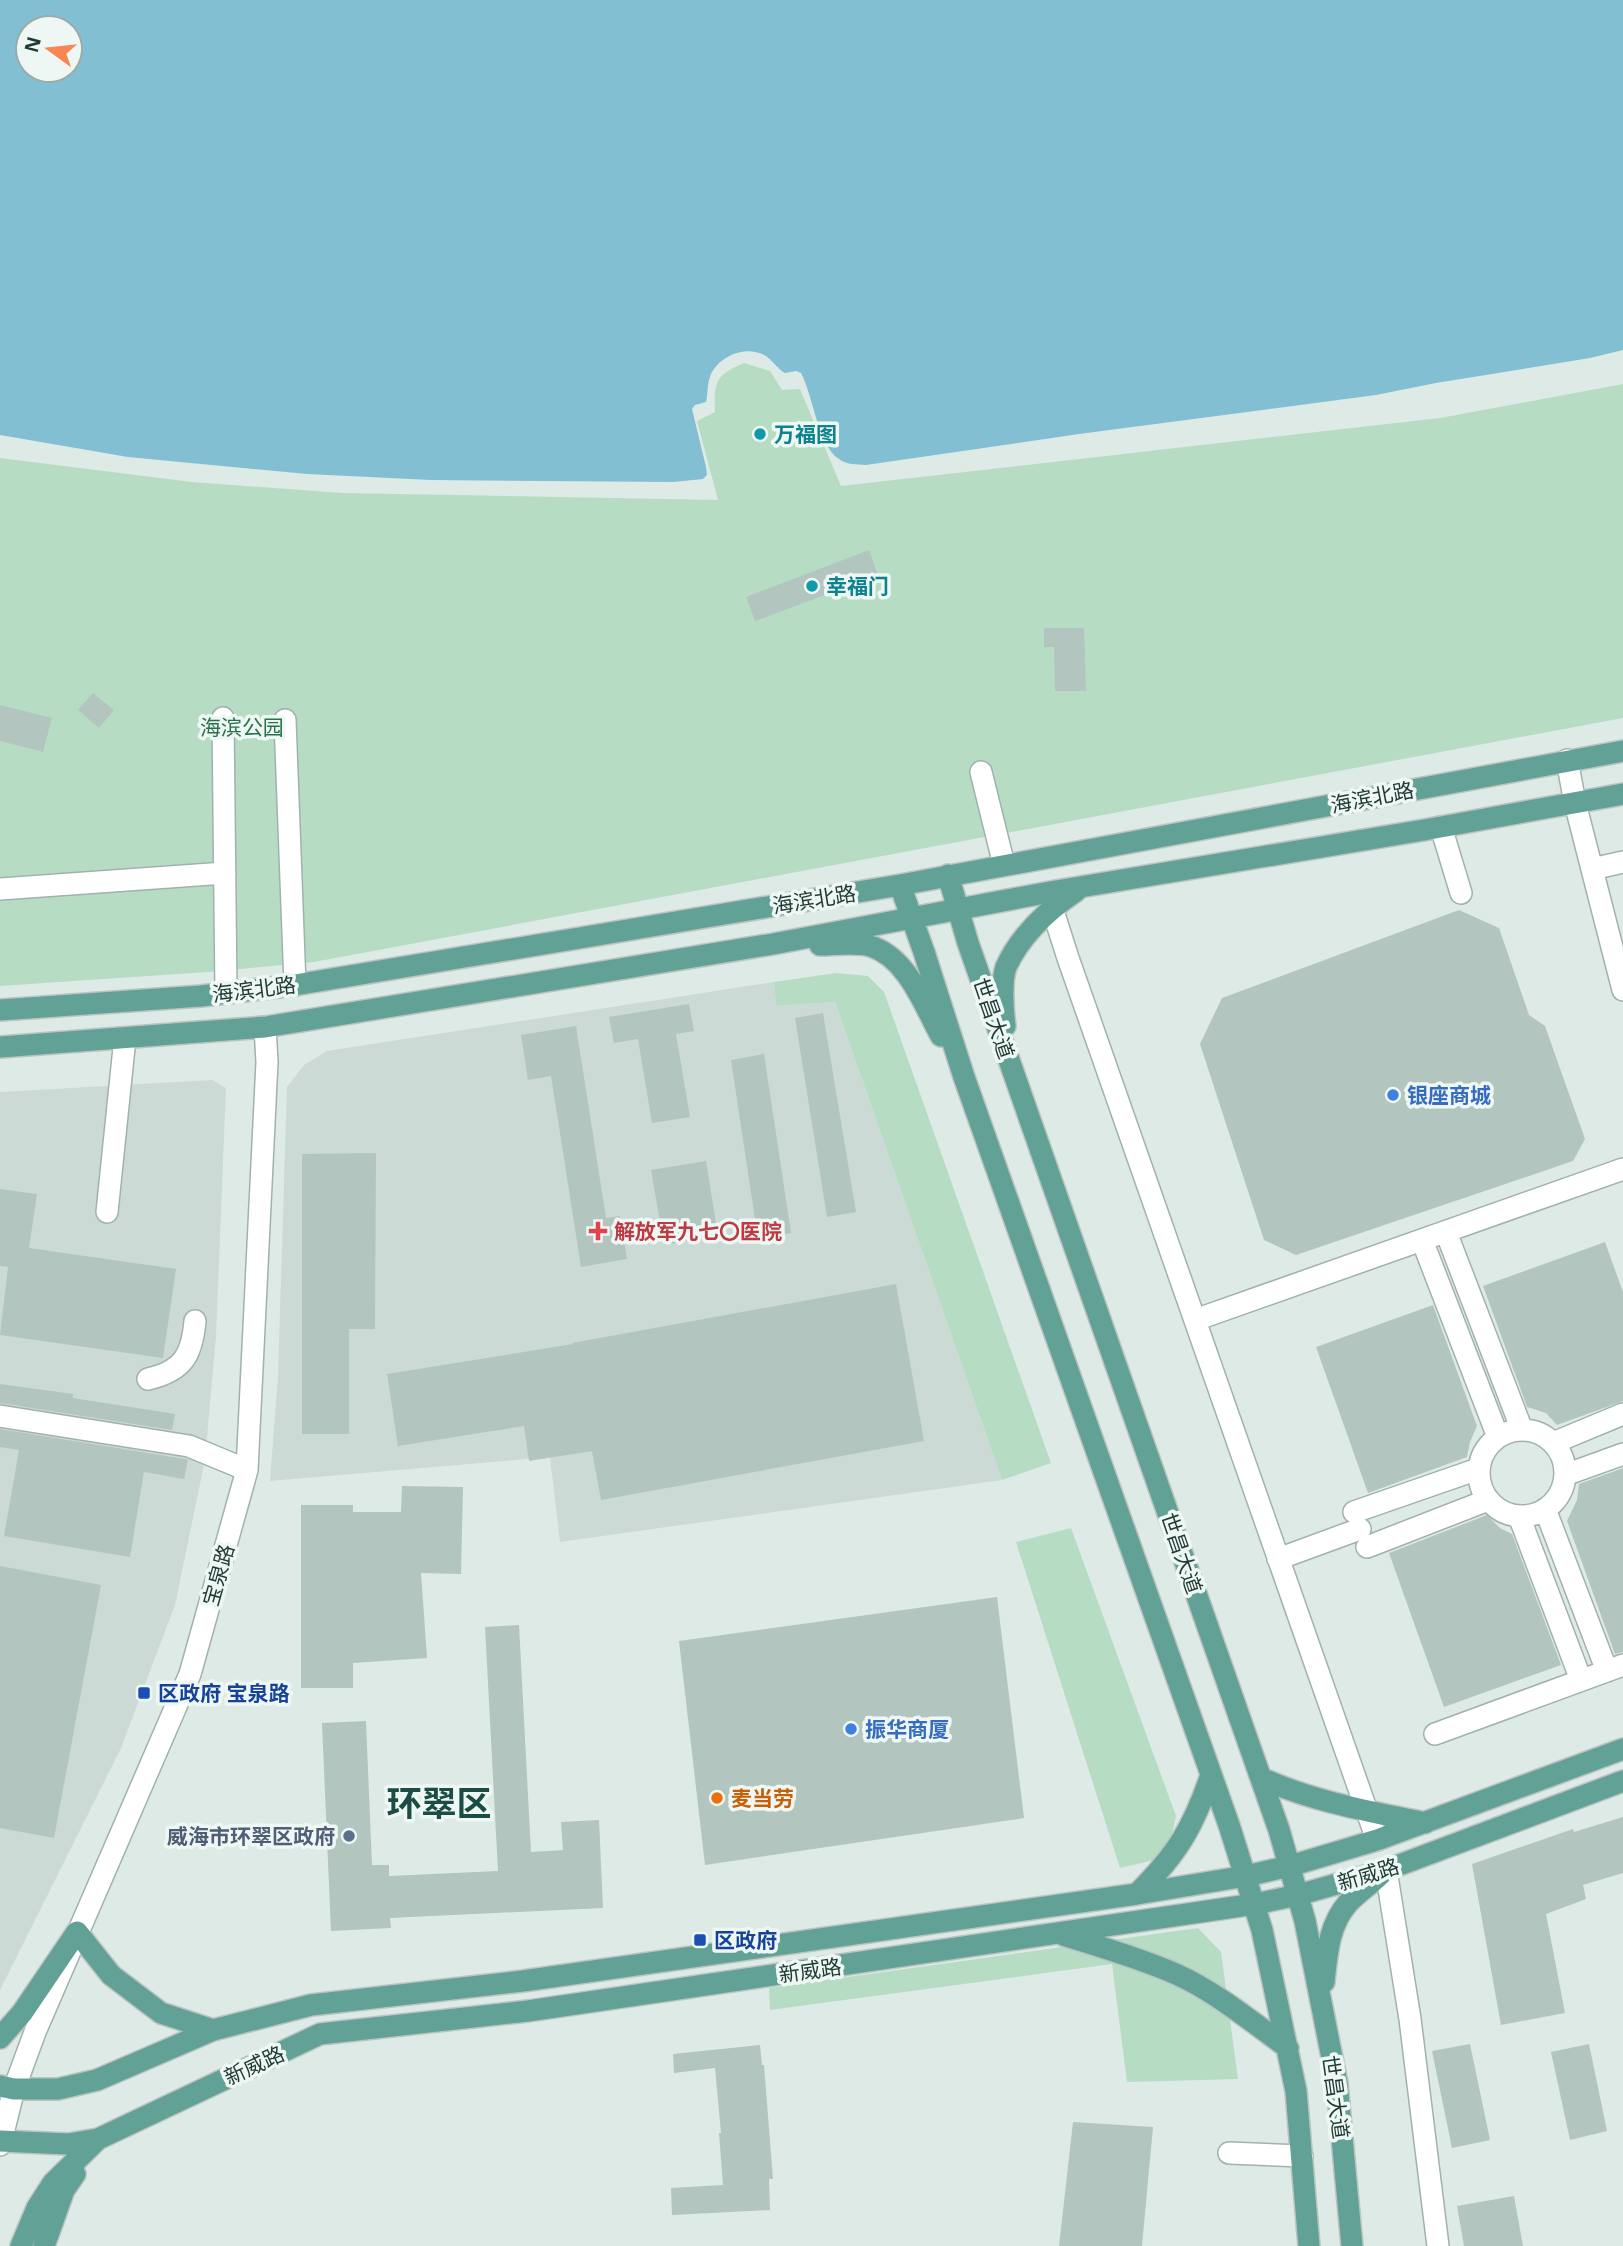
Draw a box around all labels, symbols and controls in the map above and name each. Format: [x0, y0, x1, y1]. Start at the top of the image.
north arrow [14, 14, 84, 84]
text: N [18, 34, 47, 55]
place label: 万福图 [774, 420, 837, 448]
marker: 万福图 [752, 426, 768, 442]
place label: 幸福门 [826, 572, 889, 600]
marker: 幸福门 [804, 578, 820, 594]
park label: 海滨公园 [200, 713, 284, 741]
street label: 海滨北路 [1328, 775, 1416, 819]
street label: 海滨北路 [770, 879, 858, 919]
street label: 海滨北路 [211, 970, 297, 1008]
street label: 世昌大道 [967, 974, 1021, 1062]
place label: 银座商城 [1407, 1081, 1491, 1109]
marker: 银座商城 [1385, 1087, 1401, 1103]
place label: 解放军九七〇医院 [614, 1217, 782, 1245]
marker: 解放军九七〇医院 [588, 1221, 608, 1241]
street label: 世昌大道 [1155, 1509, 1209, 1597]
street label: 宝泉路 [196, 1541, 240, 1609]
place label: 区政府 宝泉路 [158, 1679, 289, 1707]
marker: 区政府 宝泉路 [136, 1685, 152, 1701]
place label: 振华商厦 [865, 1715, 949, 1743]
marker: 振华商厦 [843, 1721, 859, 1737]
district label: 环翠区 [386, 1779, 492, 1826]
place label: 麦当劳 [731, 1784, 794, 1812]
marker: 麦当劳 [709, 1790, 725, 1806]
place label: 威海市环翠区政府 [167, 1822, 335, 1850]
marker: 威海市环翠区政府 [341, 1828, 357, 1844]
street label: 新威路 [1334, 1851, 1402, 1897]
place label: 区政府 [714, 1926, 777, 1954]
marker: 区政府 [692, 1932, 708, 1948]
street label: 新威路 [777, 1952, 843, 1988]
street label: 新威路 [220, 2039, 288, 2091]
street label: 世昌大道 [1316, 2053, 1356, 2141]

